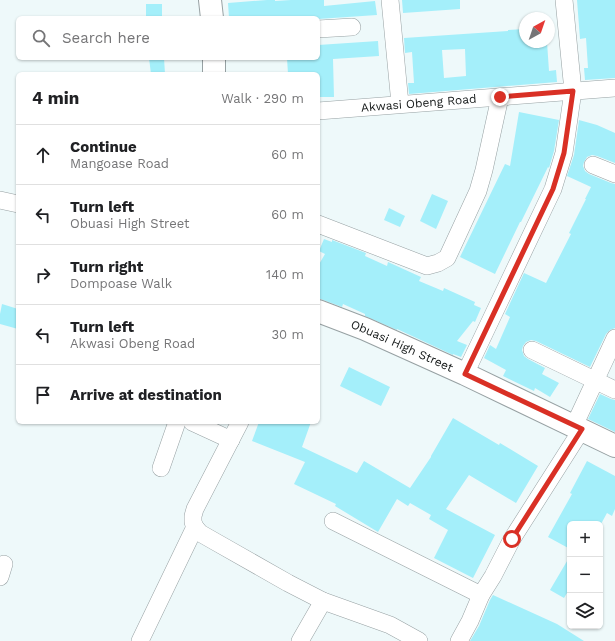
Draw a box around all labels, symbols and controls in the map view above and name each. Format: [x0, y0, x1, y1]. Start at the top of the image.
north arrow [519, 12, 555, 48]
search box [16, 16, 320, 60]
icon: search [30, 27, 52, 49]
text: Search here [62, 29, 150, 47]
text: 4 min [32, 88, 79, 108]
route end [491, 88, 509, 106]
text: Walk · 290 m [221, 91, 304, 106]
street label: Akwasi Obeng Road [360, 92, 477, 115]
text: Continue [70, 138, 137, 156]
icon: ahead [32, 144, 54, 166]
text: 60 m [271, 147, 304, 162]
text: Mangoase Road [70, 156, 169, 171]
text: Turn left [70, 198, 134, 216]
icon: left [32, 204, 54, 226]
text: 60 m [271, 207, 304, 222]
text: Obuasi High Street [70, 216, 189, 231]
text: Turn right [70, 258, 143, 276]
icon: right [32, 264, 54, 286]
text: 140 m [266, 267, 304, 282]
text: Dompoase Walk [70, 276, 172, 291]
street label: Obuasi High Street [349, 317, 455, 375]
text: Turn left [70, 318, 134, 336]
icon: left [32, 324, 54, 346]
text: 30 m [272, 327, 304, 342]
text: Akwasi Obeng Road [70, 336, 195, 351]
icon: arrive [32, 384, 54, 406]
text: Arrive at destination [70, 386, 222, 404]
map controls [567, 521, 603, 629]
button: + [567, 521, 603, 557]
route start [503, 530, 521, 548]
button: − [567, 557, 603, 593]
button: layers [567, 593, 603, 629]

